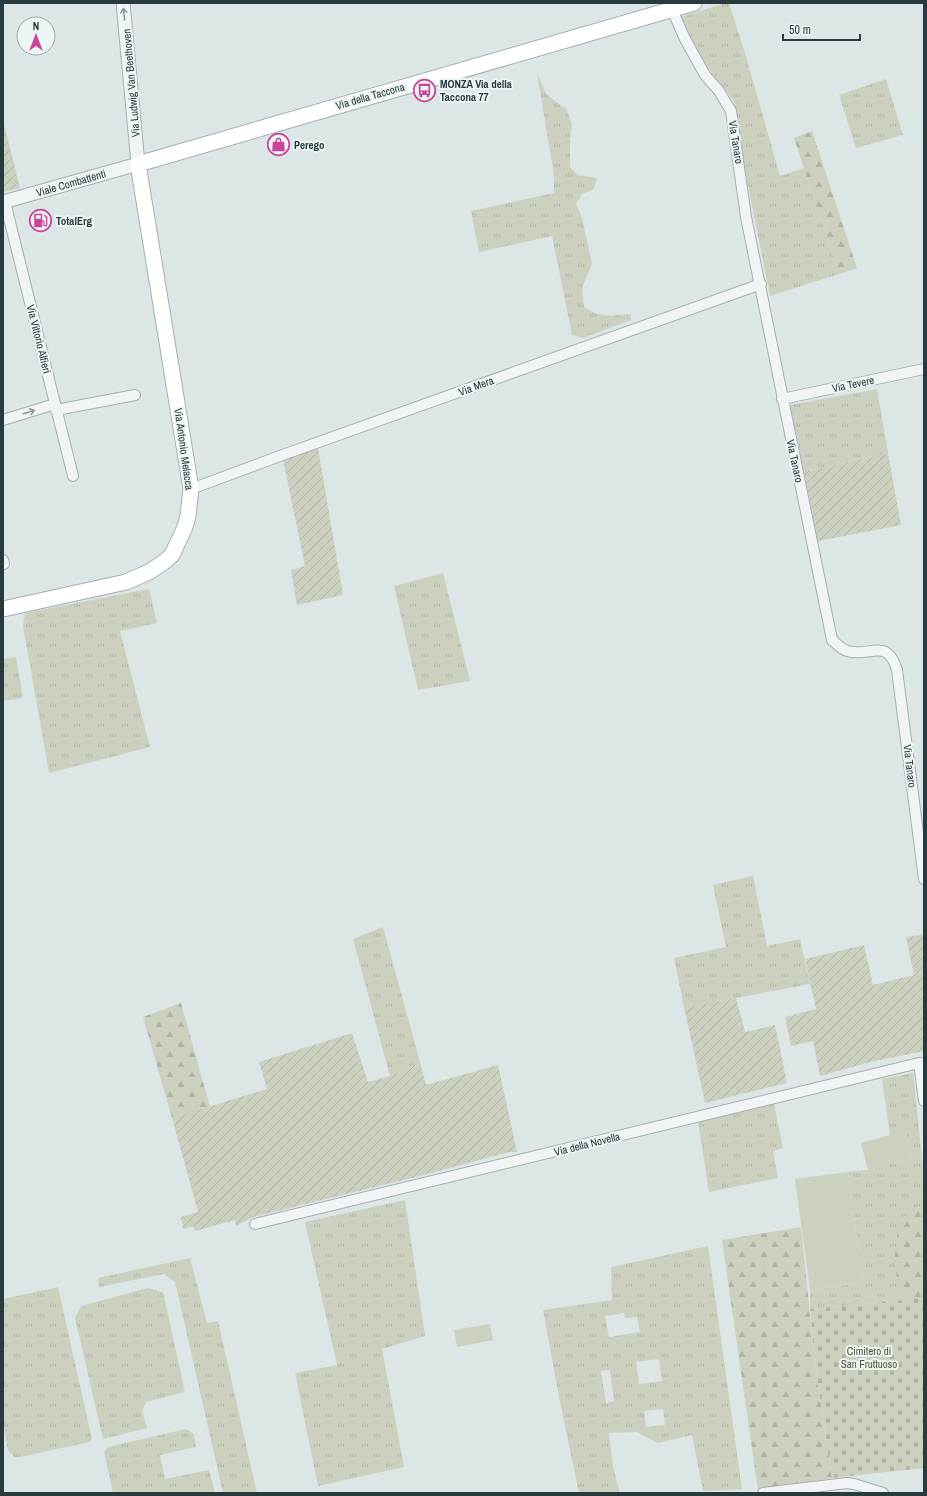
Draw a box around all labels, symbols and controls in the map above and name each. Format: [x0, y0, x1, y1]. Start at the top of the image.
one-way arrow [120, 7, 128, 20]
north arrow [16, 16, 56, 56]
scale bar [783, 16, 860, 42]
text: N [33, 19, 39, 33]
text: 50 m [789, 22, 811, 38]
street label: Via Ludwig Van Beethoven [119, 28, 143, 138]
bus stop icon: MONZA Via della Taccona 77 [412, 77, 438, 103]
place label: MONZA Via della Taccona 77 [440, 77, 512, 104]
street label: Via della Taccona [334, 79, 406, 113]
street label: Via Tanaro [726, 119, 746, 165]
shop icon: Perego [266, 132, 292, 158]
place label: Perego [294, 138, 325, 152]
street label: Viale Combattenti [34, 166, 108, 200]
fuel station icon: TotalErg [28, 208, 54, 234]
place label: TotalErg [56, 214, 92, 228]
street label: Via Vittorio Alfieri [24, 303, 54, 375]
street label: Via Mera [456, 373, 496, 399]
street label: Via Tevere [831, 373, 875, 395]
street label: Via Antonio Melacca [171, 407, 197, 491]
one-way arrow [22, 408, 35, 415]
street label: Via Tanaro [784, 438, 806, 484]
street label: Via Tanaro [900, 744, 920, 788]
street label: Via della Novella [553, 1129, 621, 1159]
park label: Cimitero di San Fruttuoso [841, 1344, 897, 1371]

